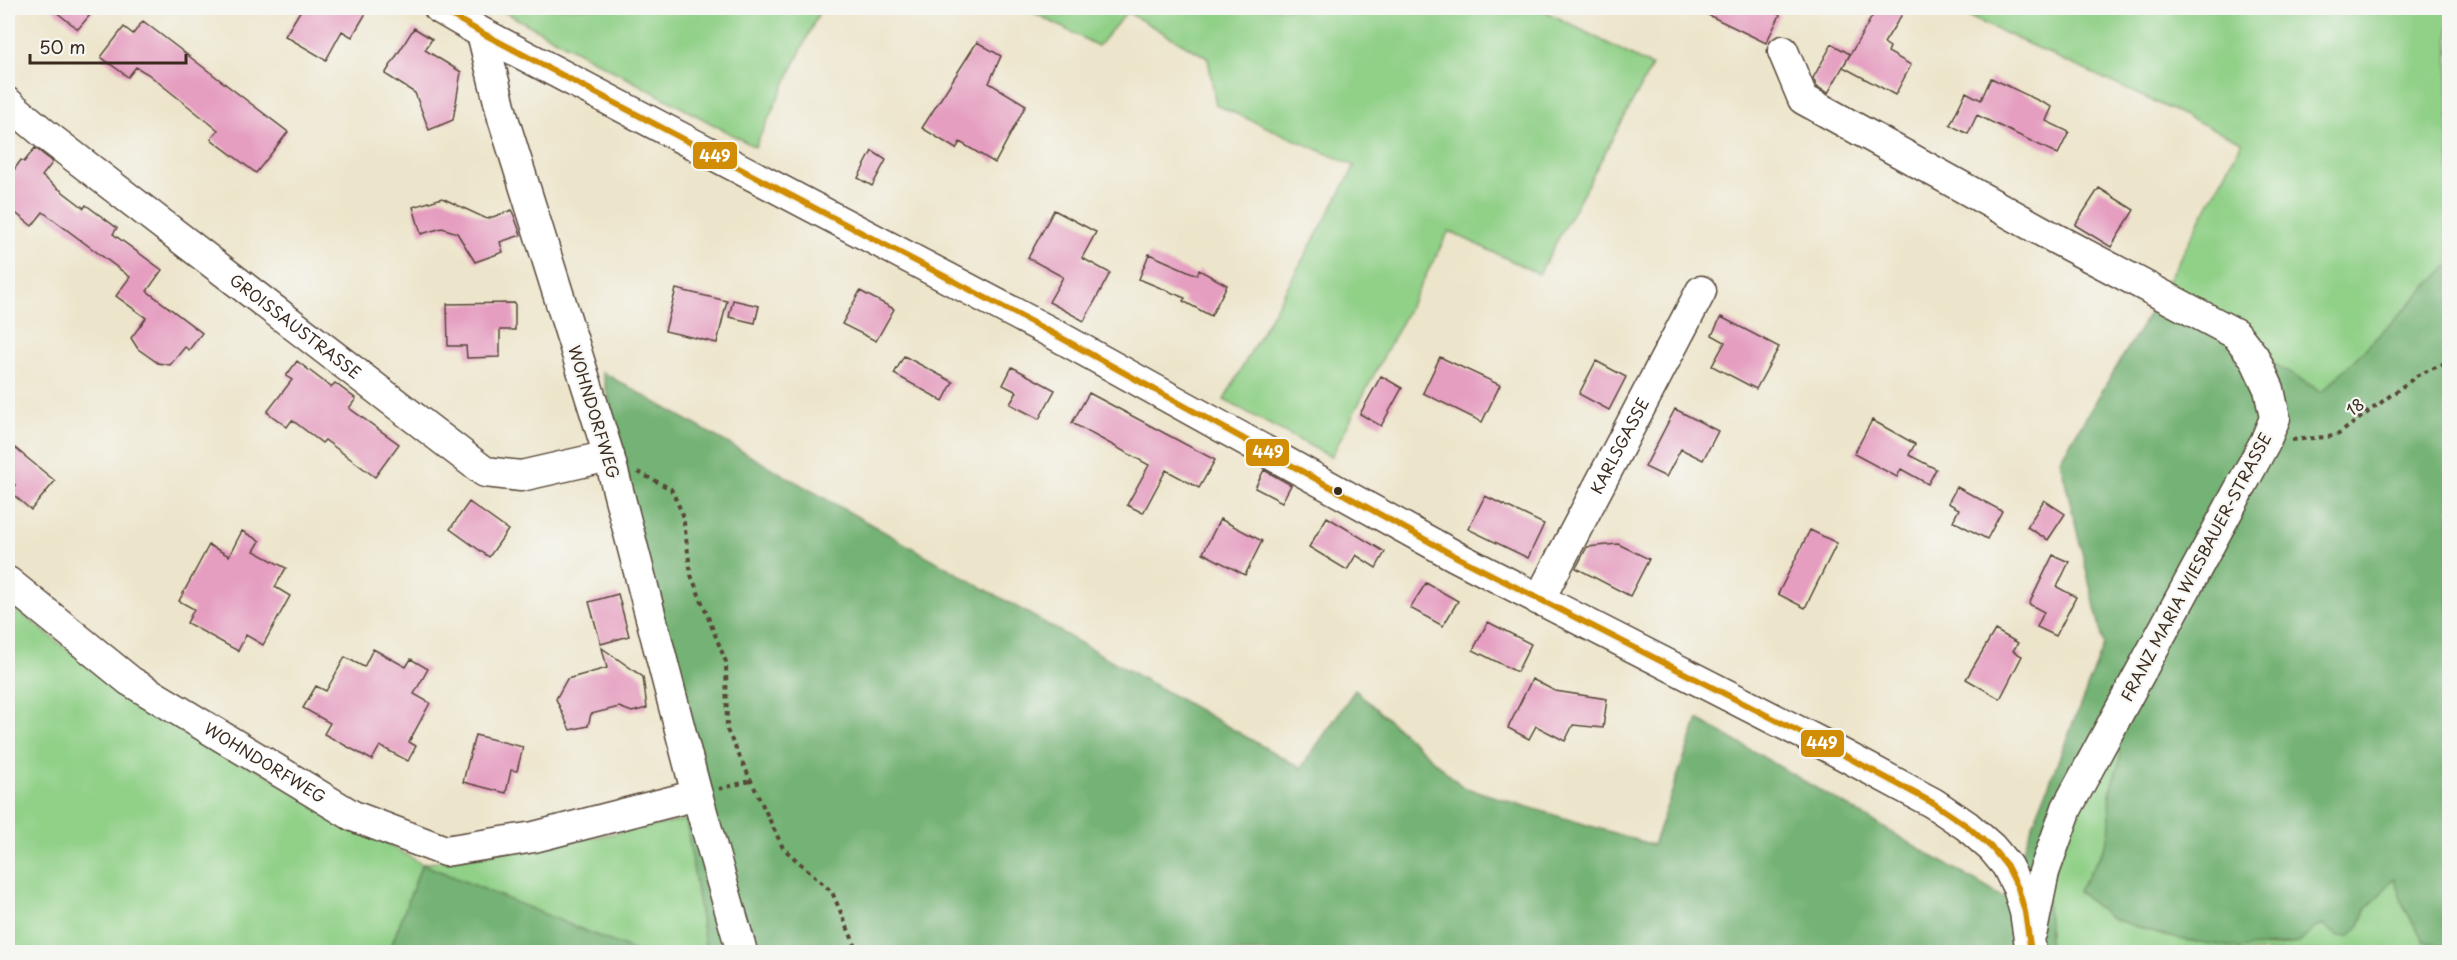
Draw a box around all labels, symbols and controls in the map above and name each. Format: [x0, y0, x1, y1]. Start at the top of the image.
scale bar [30, 27, 186, 65]
text: 50 m [39, 33, 86, 60]
line badge: 449 [692, 141, 738, 170]
text: 449 [699, 143, 731, 167]
street label: GROISSAUSTRASSE [225, 267, 367, 384]
street label: WOHNDORFWEG [563, 342, 627, 481]
street label: 18 [2340, 391, 2368, 421]
street label: KARLSGASSE [1584, 393, 1654, 498]
street label: FRANZ MARIA WIESBAUER-STRASSE [2114, 428, 2276, 705]
line badge: 449 [1245, 438, 1290, 467]
text: 449 [1252, 439, 1284, 463]
unlabelled marker [1332, 485, 1344, 497]
street label: WOHNDORFWEG [200, 716, 331, 808]
line badge: 449 [1800, 729, 1845, 758]
text: 449 [1806, 730, 1838, 754]

